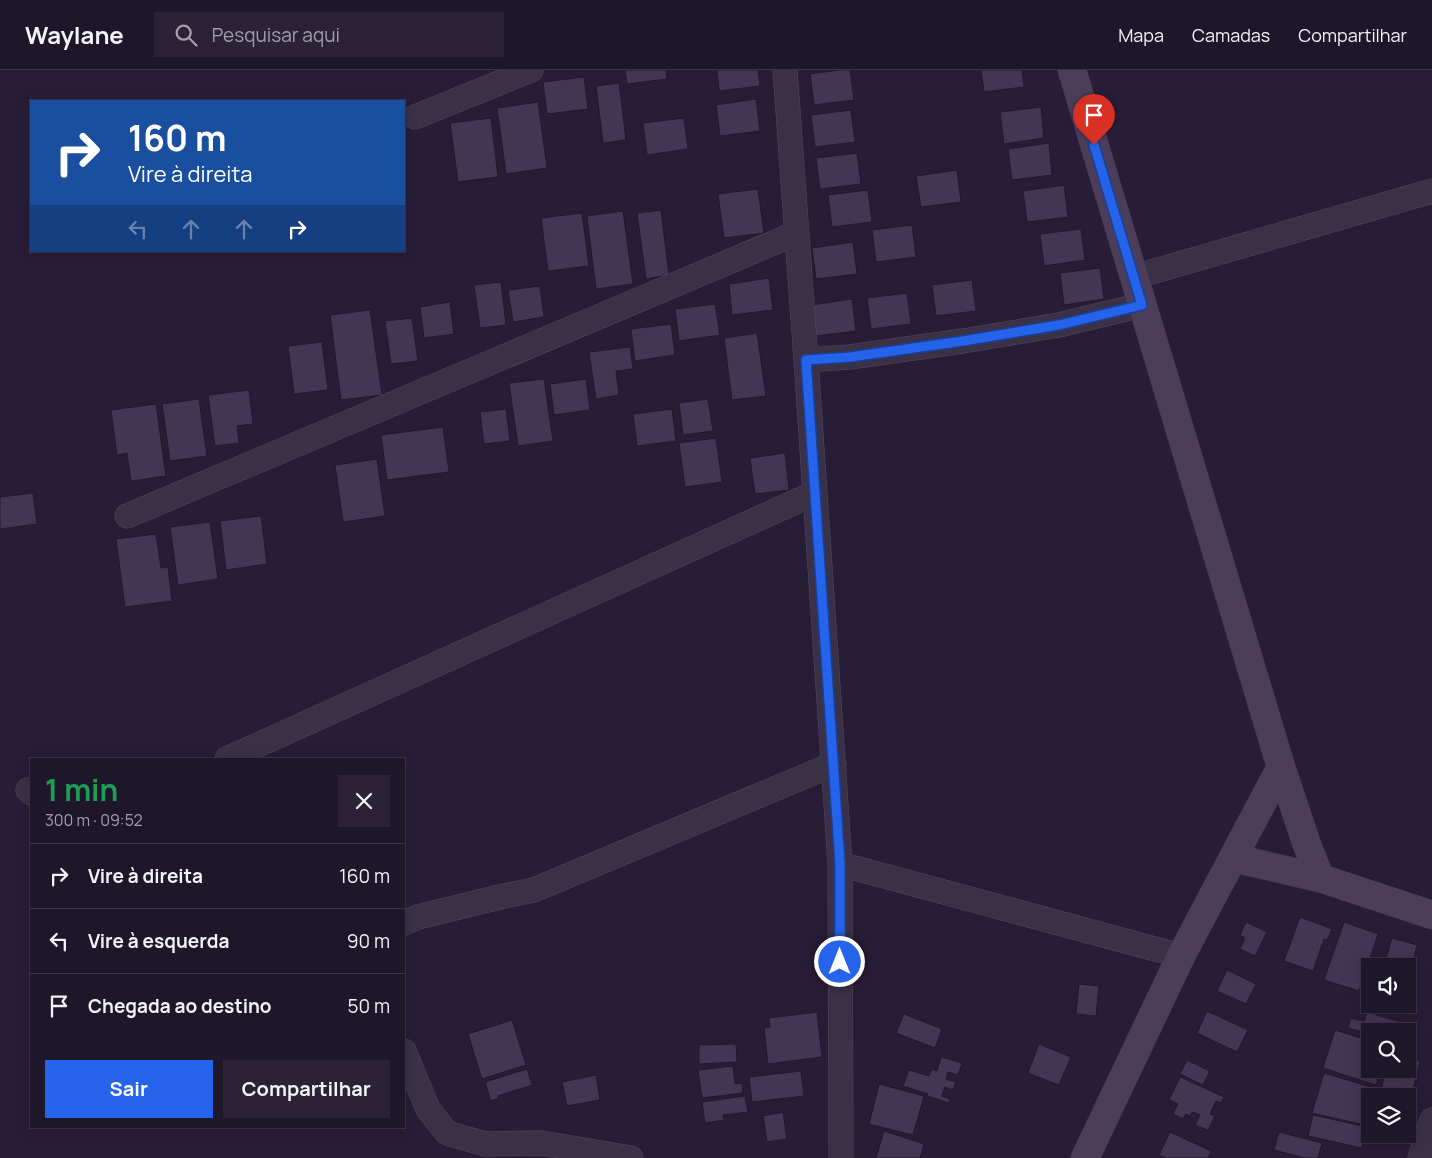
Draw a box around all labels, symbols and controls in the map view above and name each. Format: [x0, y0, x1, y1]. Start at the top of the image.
search box [154, 12, 504, 57]
text: Waylane [25, 18, 124, 51]
icon: search [172, 21, 200, 49]
text: Pesquisar aqui [212, 22, 340, 48]
text: Mapa [1118, 23, 1164, 47]
text: Camadas [1192, 23, 1270, 47]
text: Compartilhar [1298, 23, 1407, 47]
pin [1073, 94, 1115, 145]
icon: arrive [1080, 101, 1108, 129]
text: 160 m [128, 114, 227, 162]
icon: right [45, 120, 110, 185]
text: Vire à direita [128, 159, 252, 189]
icon: left [124, 215, 152, 243]
icon: ahead [177, 215, 205, 243]
icon: ahead [230, 215, 258, 243]
icon: right [283, 215, 311, 243]
text: 1 min [45, 769, 118, 810]
button: close [338, 775, 390, 827]
text: 300 m · 09:52 [45, 809, 143, 831]
icon: right [45, 862, 73, 890]
text: Vire à direita [88, 863, 203, 889]
text: 160 m [339, 863, 390, 889]
icon: left [45, 927, 73, 955]
text: Vire à esquerda [88, 928, 229, 954]
text: 90 m [347, 928, 390, 954]
position arrow [813, 935, 865, 987]
map controls [1361, 958, 1416, 1143]
button: sound [1361, 958, 1416, 1013]
icon: arrive [45, 992, 73, 1020]
text: Chegada ao destino [88, 993, 271, 1019]
text: 50 m [348, 993, 390, 1019]
button: search [1361, 1023, 1416, 1078]
button: Sair [45, 1060, 213, 1118]
button: Compartilhar [223, 1060, 390, 1118]
button: layers [1361, 1088, 1416, 1143]

